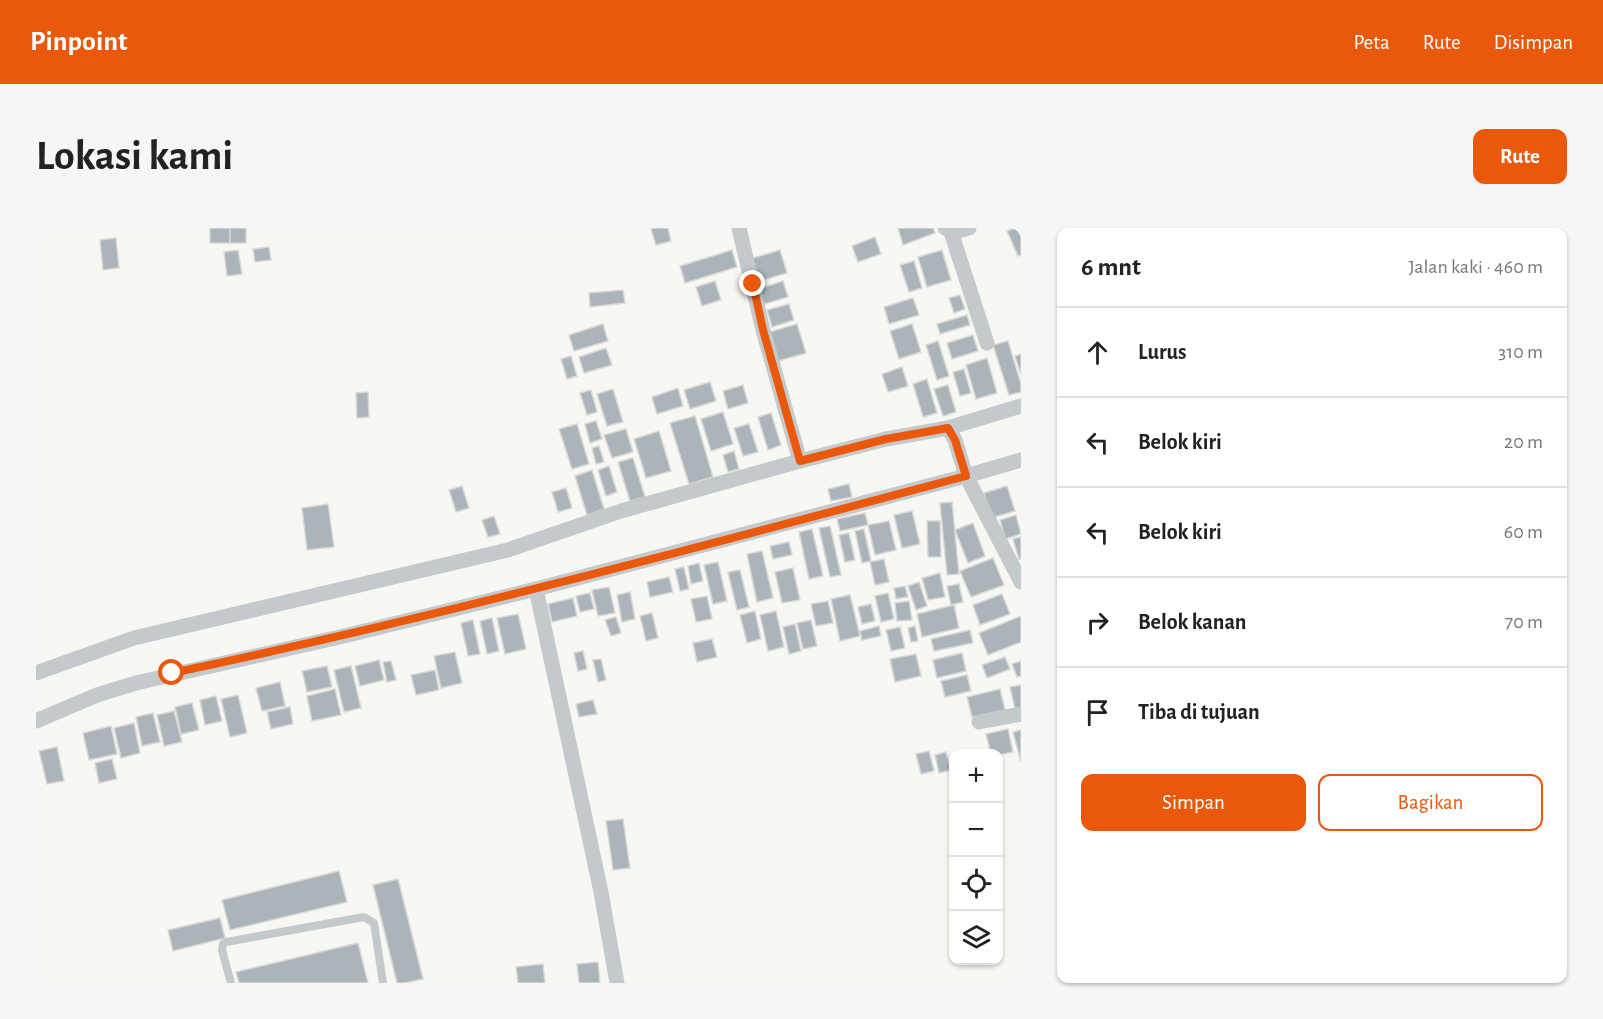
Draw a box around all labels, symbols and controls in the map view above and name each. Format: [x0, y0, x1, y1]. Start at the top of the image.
text: Pinpoint [30, 28, 128, 56]
text: Peta [1354, 32, 1390, 53]
text: Rute [1423, 32, 1461, 53]
text: Disimpan [1494, 32, 1573, 53]
button: Rute [1473, 129, 1567, 184]
text: Lokasi kami [36, 135, 233, 177]
text: 6 mnt [1081, 254, 1141, 280]
text: Jalan kaki · 460 m [1408, 257, 1543, 277]
route end [739, 270, 765, 296]
icon: ahead [1081, 336, 1114, 369]
text: Lurus [1138, 341, 1187, 363]
text: 310 m [1498, 342, 1543, 362]
icon: left [1081, 426, 1114, 459]
text: Belok kiri [1138, 431, 1222, 453]
text: 20 m [1504, 432, 1543, 452]
icon: left [1081, 516, 1114, 549]
text: Belok kiri [1138, 521, 1222, 543]
text: 60 m [1504, 522, 1543, 542]
icon: right [1081, 606, 1114, 639]
text: Belok kanan [1138, 611, 1246, 633]
text: 70 m [1505, 612, 1543, 632]
route start [158, 659, 184, 685]
icon: arrive [1081, 696, 1114, 729]
text: Tiba di tujuan [1138, 701, 1260, 723]
map controls [949, 749, 1003, 965]
button: + [949, 749, 1003, 803]
button: Simpan [1081, 774, 1306, 831]
button: Bagikan [1318, 774, 1543, 831]
button: − [949, 803, 1003, 857]
button: locate [949, 857, 1003, 911]
button: layers [949, 911, 1003, 965]

